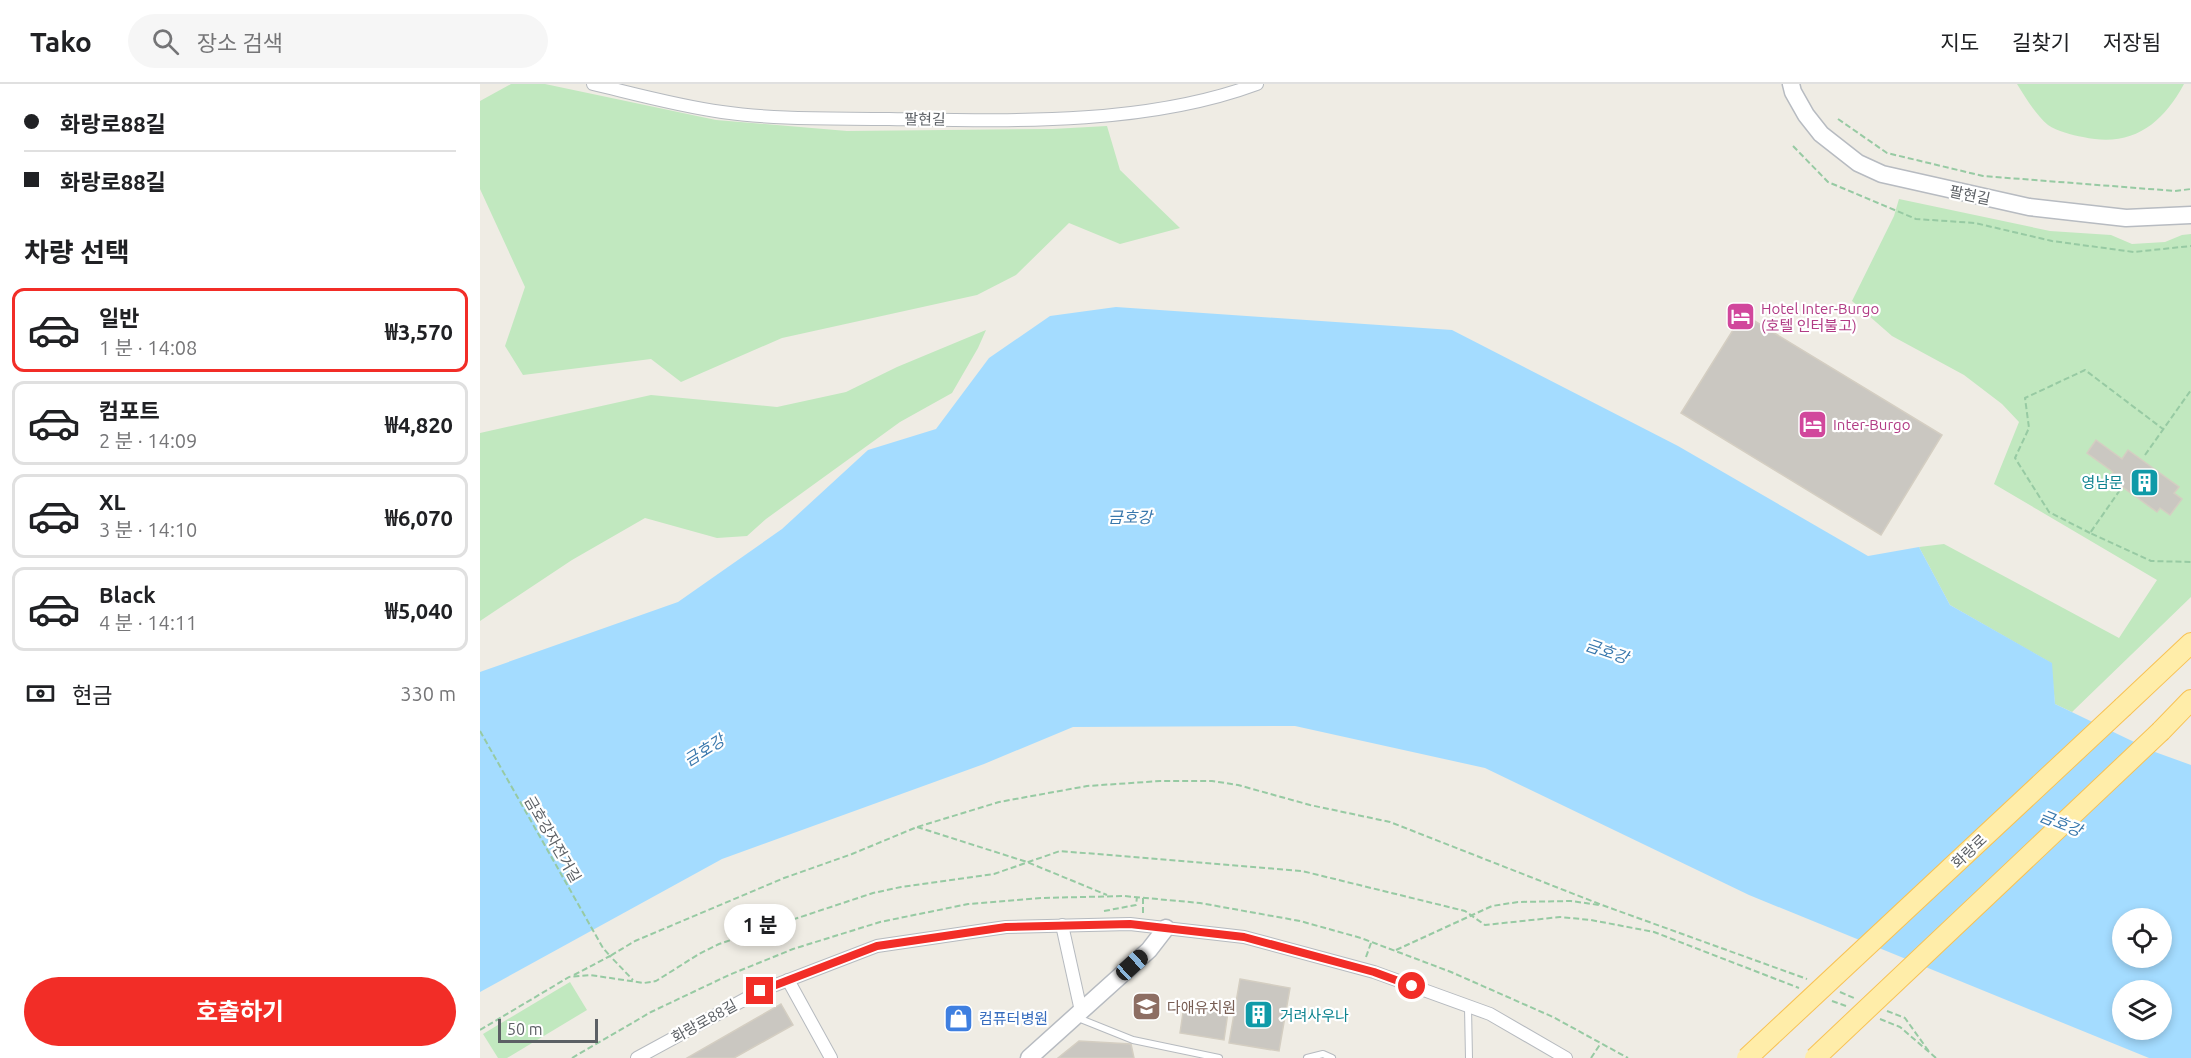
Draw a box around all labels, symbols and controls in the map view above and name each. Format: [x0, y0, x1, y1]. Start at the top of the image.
search box [128, 14, 548, 68]
icon: search [149, 25, 182, 58]
text: Tako [30, 26, 92, 57]
text: 장소 검색 [197, 30, 283, 55]
text: 지도 [1940, 30, 1979, 54]
text: 길찾기 [2012, 30, 2070, 54]
text: 저장됨 [2103, 30, 2161, 54]
street label: 팔현길 [904, 110, 946, 128]
text: 화랑로88길 [60, 111, 166, 136]
text: 화랑로88길 [60, 169, 166, 194]
street label: 팔현길 [1948, 182, 1992, 208]
text: 차량 선택 [24, 237, 130, 267]
place label: Hotel Inter-Burgo (호텔 인터불고) [1761, 300, 1879, 334]
hotel icon: Hotel Inter-Burgo (호텔 인터불고) [1724, 301, 1756, 333]
icon: car [27, 303, 81, 357]
text: 일반 [99, 305, 139, 330]
text: ₩3,570 [385, 319, 453, 344]
text: 1 분 · 14:08 [99, 336, 197, 359]
icon: car [27, 396, 81, 450]
text: 컴포트 [99, 398, 160, 423]
hotel icon: Inter-Burgo [1796, 408, 1828, 440]
text: ₩4,820 [385, 412, 453, 437]
place label: Inter-Burgo [1833, 416, 1910, 433]
text: 2 분 · 14:09 [99, 429, 197, 452]
building icon: 영남문 [2128, 466, 2160, 498]
place label: 영남문 [2082, 474, 2123, 491]
icon: car [27, 489, 81, 543]
text: XL [99, 489, 126, 514]
text: ₩6,070 [385, 505, 453, 530]
water label: 금호강 [1108, 508, 1154, 526]
text: 3 분 · 14:10 [99, 518, 197, 541]
icon: car [27, 582, 81, 636]
text: Black [99, 582, 156, 607]
text: ₩5,040 [385, 598, 453, 623]
text: 4 분 · 14:11 [99, 611, 197, 634]
water label: 금호강 [1583, 635, 1633, 667]
icon: cash [24, 677, 57, 710]
text: 현금 [72, 682, 112, 707]
text: 330 m [400, 682, 456, 705]
water label: 금호강 [681, 729, 729, 769]
street label: 금호강자전거길 [521, 793, 585, 885]
water label: 금호강 [2037, 806, 2087, 840]
street label: 화랑로 [1948, 831, 1990, 871]
callout: 1 분 [724, 904, 796, 946]
map controls [2112, 908, 2172, 1040]
button: locate [2112, 908, 2172, 968]
text: 1 분 [743, 913, 777, 936]
car [1113, 946, 1151, 984]
route start [1398, 972, 1425, 999]
button: 호출하기 [24, 977, 456, 1046]
route end [746, 977, 773, 1004]
button: layers [2112, 980, 2172, 1040]
school or university icon: 다애유치원 [1130, 991, 1162, 1023]
street label: 화랑로88길 [668, 996, 740, 1046]
place label: 다애유치원 [1167, 999, 1236, 1016]
building icon: 거려사우나 [1243, 999, 1275, 1031]
shop icon: 컴퓨터병원 [942, 1002, 974, 1034]
place label: 거려사우나 [1280, 1007, 1349, 1024]
place label: 컴퓨터병원 [979, 1010, 1048, 1027]
scale bar [498, 1016, 598, 1044]
text: 50 m [507, 1020, 543, 1038]

